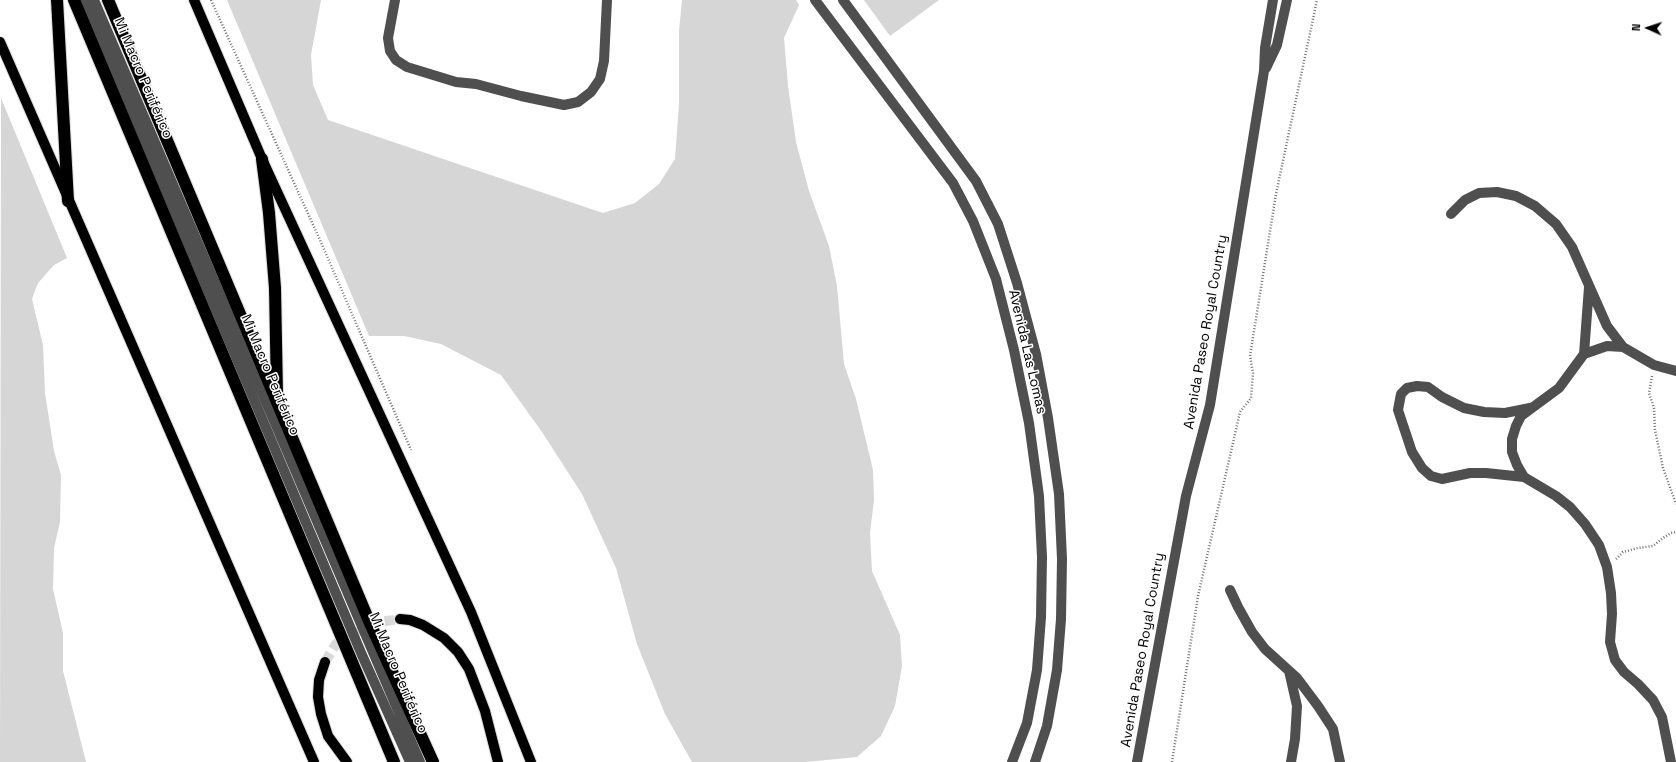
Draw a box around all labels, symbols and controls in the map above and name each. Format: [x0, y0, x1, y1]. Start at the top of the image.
north arrow [1628, 8, 1668, 48]
street label: Mi Macro Periférico [110, 15, 176, 141]
text: N [1629, 23, 1643, 31]
street label: Avenida Paseo Royal Country [1181, 234, 1231, 430]
street label: Avenida Las Lomas [1005, 288, 1049, 416]
street label: Mi Macro Periférico [237, 312, 303, 438]
street label: Avenida Paseo Royal Country [1118, 552, 1168, 748]
street label: Mi Macro Periférico [365, 610, 431, 736]

